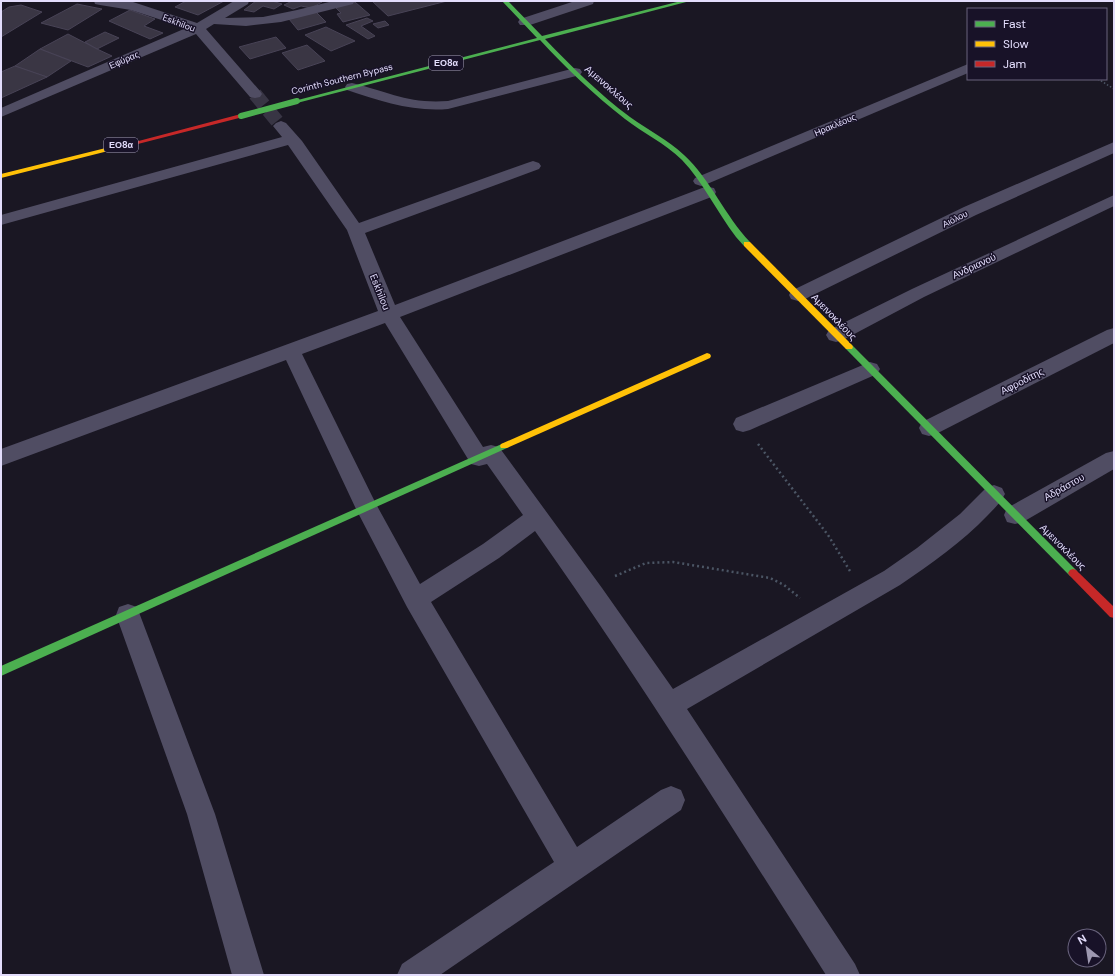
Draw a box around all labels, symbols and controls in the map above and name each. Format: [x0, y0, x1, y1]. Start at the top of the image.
legend [967, 8, 1107, 80]
street label: Eskhilou [161, 11, 197, 35]
text: Fast [1003, 16, 1026, 32]
text: Slow [1003, 36, 1029, 52]
street label: Εφύρας [107, 48, 141, 72]
road number: ΕΟ8α [429, 56, 463, 70]
text: Jam [1003, 56, 1026, 72]
street label: Corinth Southern Bypass [290, 60, 394, 97]
street label: Αμεινοκλέους [582, 62, 636, 112]
street label: Ηρακλέους [812, 111, 858, 139]
road number: ΕΟ8α [104, 138, 138, 152]
street label: Αιόλου [940, 208, 970, 230]
street label: Ανδριανού [950, 250, 998, 282]
street label: Eskhilou [367, 272, 393, 312]
street label: Αμεινοκλέους [808, 291, 860, 343]
street label: Αφροδίτης [998, 365, 1046, 397]
street label: Αδράστου [1041, 470, 1087, 504]
street label: Αμεινοκλέους [1037, 521, 1089, 573]
north arrow [1067, 928, 1107, 968]
text: N [1075, 931, 1089, 947]

